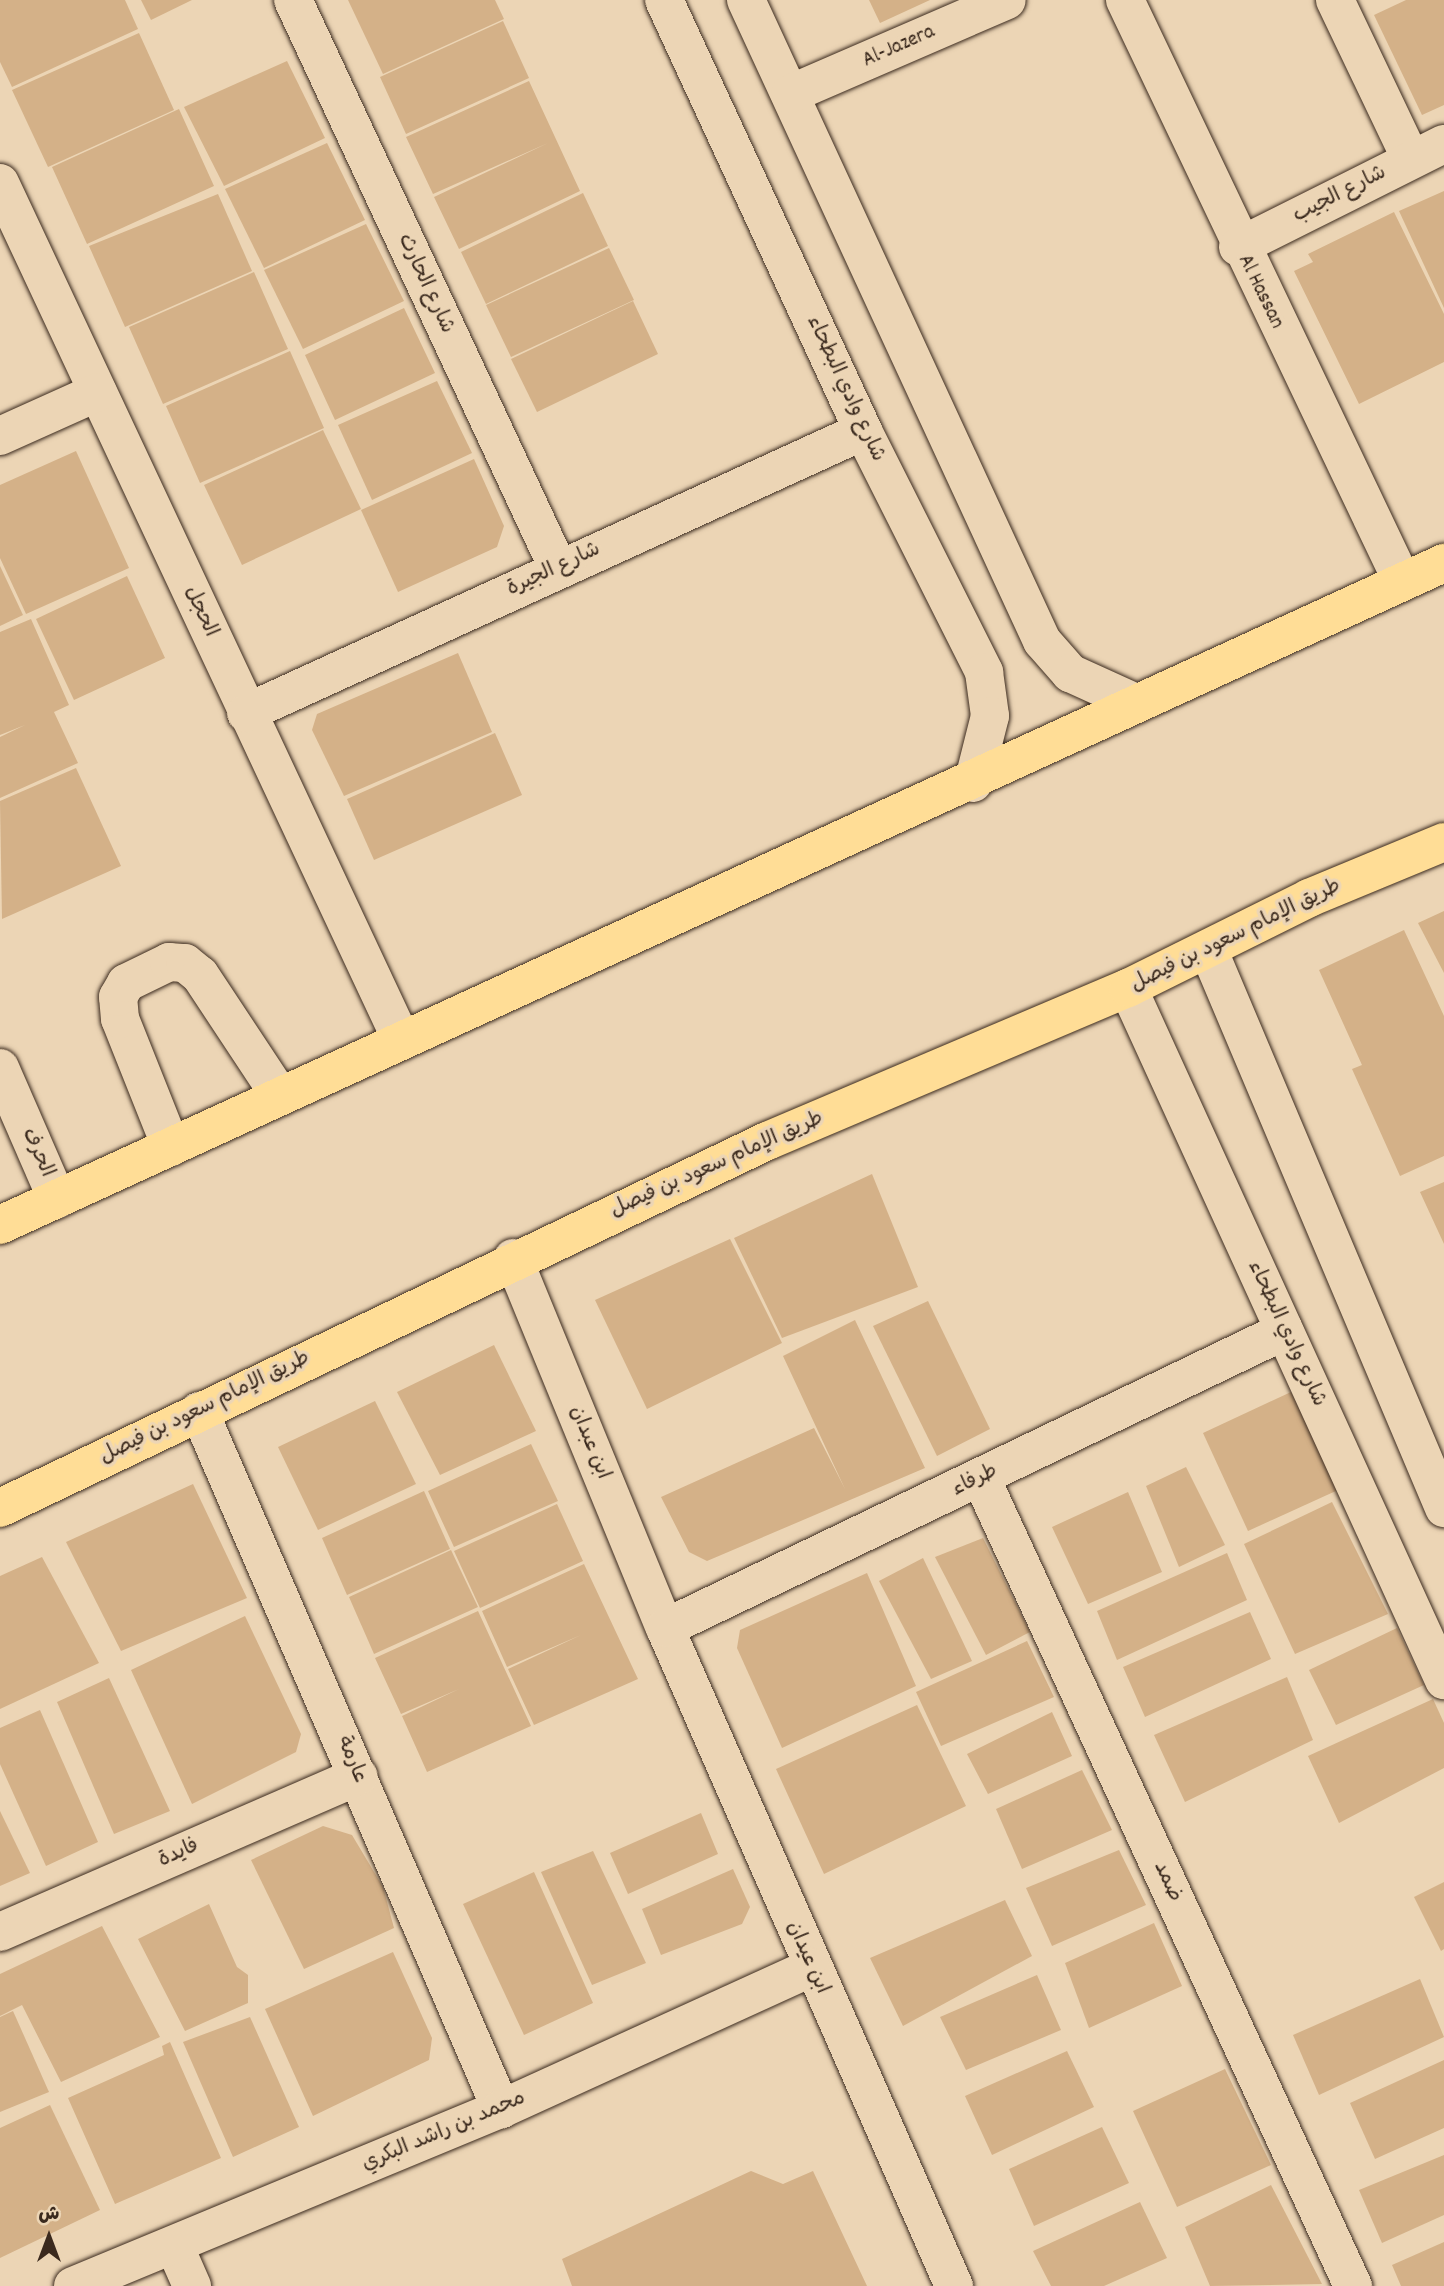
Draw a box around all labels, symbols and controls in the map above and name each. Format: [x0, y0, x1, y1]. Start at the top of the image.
street label: Al-Jazera [859, 20, 939, 74]
street label: شارع الجيب [1289, 161, 1391, 229]
street label: شارع الحارث [391, 230, 459, 338]
street label: Al Hassan [1231, 251, 1289, 333]
street label: شارع وادي البطحاء [800, 312, 890, 466]
street label: شارع الجيرة [503, 537, 605, 603]
street label: الحجل [177, 583, 223, 641]
street label: طريق الإمام سعود بن فيصل [1127, 874, 1345, 998]
street label: طريق الإمام سعود بن فيصل [606, 1107, 828, 1223]
street label: الحرف [15, 1125, 59, 1181]
street label: شارع وادي البطحاء [1241, 1257, 1331, 1411]
street label: طريق الإمام سعود بن فيصل [96, 1346, 314, 1470]
street label: ابن عبدان [563, 1403, 615, 1483]
street label: طرفاء [948, 1459, 1002, 1503]
street label: عارمة [330, 1733, 372, 1787]
street label: فايدة [155, 1834, 203, 1874]
street label: ضمد [1147, 1858, 1187, 1906]
street label: ابن عيدان [780, 1918, 834, 1998]
street label: محمد بن راشد البكري [358, 2086, 530, 2178]
north arrow [14, 2202, 84, 2272]
text: ش [39, 2202, 59, 2229]

